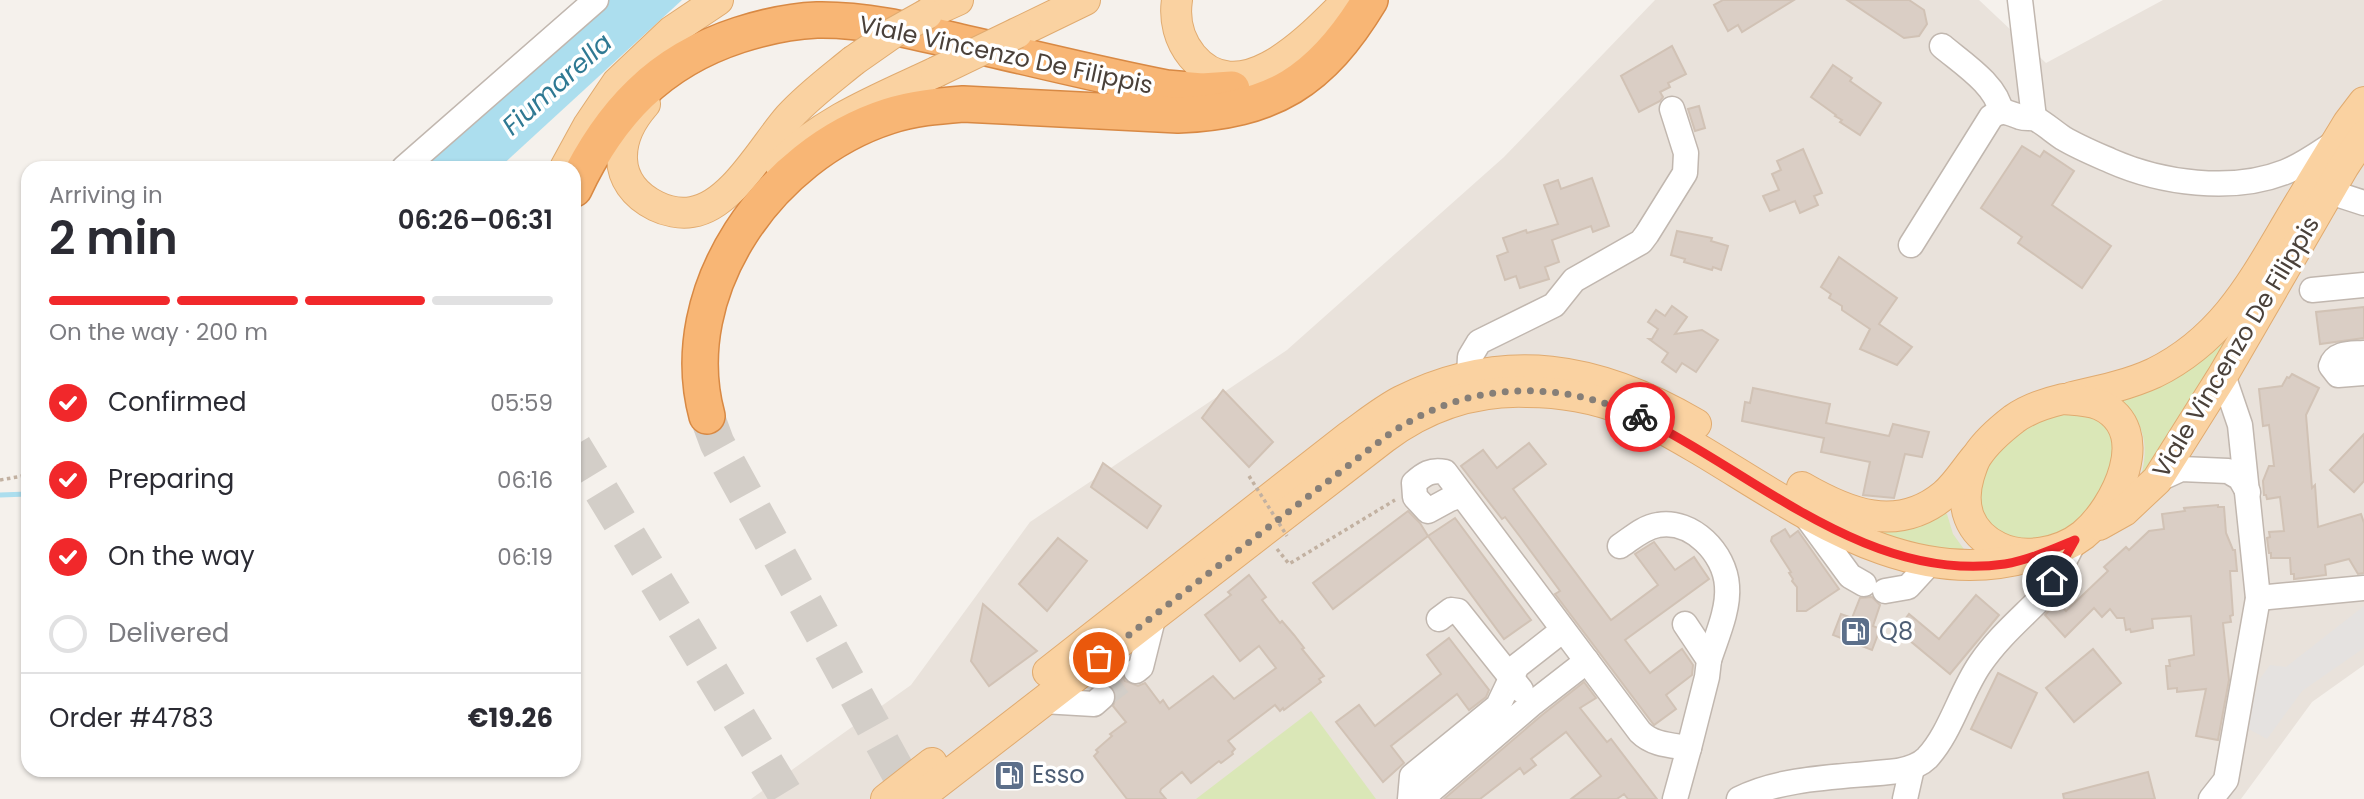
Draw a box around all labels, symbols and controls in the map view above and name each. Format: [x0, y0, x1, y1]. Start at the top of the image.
street label: Viale Vincenzo De Filippis [856, 7, 1156, 102]
water label: Fiumarella [494, 25, 620, 143]
text: Arriving in [49, 179, 163, 211]
text: 06:26–06:31 [398, 202, 553, 238]
text: 2 min [49, 206, 178, 270]
street label: Viale Vincenzo De Filippis [2144, 210, 2327, 484]
text: On the way · 200 m [49, 316, 268, 348]
courier [1605, 382, 1675, 452]
icon: check [49, 384, 87, 422]
text: Confirmed [108, 384, 246, 420]
text: 05:59 [490, 387, 553, 419]
icon: bike [1621, 398, 1659, 436]
icon: check [49, 461, 87, 499]
text: Preparing [108, 461, 234, 497]
text: 06:16 [497, 464, 553, 496]
icon: check [49, 538, 87, 576]
text: On the way [108, 538, 255, 574]
text: 06:19 [497, 541, 553, 573]
pin [2022, 551, 2082, 611]
icon: home [2033, 562, 2071, 600]
text: Delivered [108, 615, 229, 651]
fuel station icon: Q8 [1839, 615, 1873, 649]
place label: Q8 [1879, 615, 1913, 648]
pin [1069, 628, 1129, 688]
icon: bag [1080, 639, 1118, 677]
text: Order #4783 [49, 700, 214, 736]
text: €19.26 [468, 700, 553, 736]
fuel station icon: Esso [992, 758, 1026, 792]
place label: Esso [1032, 758, 1085, 791]

